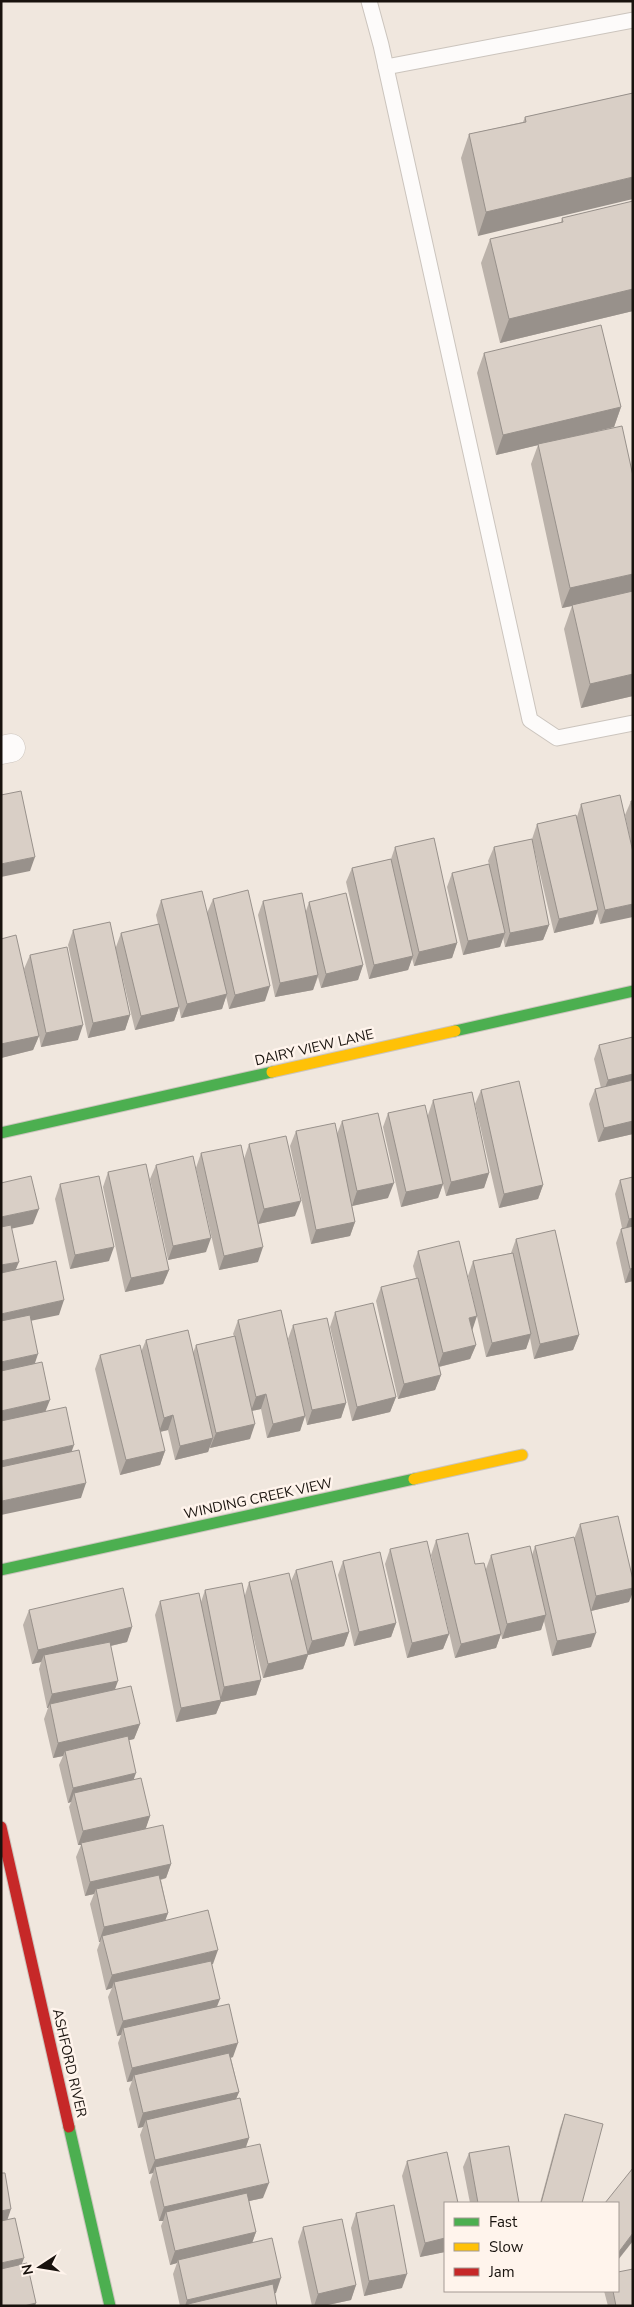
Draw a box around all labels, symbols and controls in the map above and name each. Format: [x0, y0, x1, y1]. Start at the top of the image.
street label: DAIRY VIEW LANE [253, 1025, 375, 1070]
street label: WINDING CREEK VIEW [182, 1473, 335, 1524]
street label: ASHFORD RIVER [48, 2007, 91, 2119]
legend [444, 2202, 619, 2292]
text: Fast [489, 2212, 518, 2232]
text: Slow [489, 2237, 524, 2257]
north arrow [15, 2242, 65, 2292]
text: N [17, 2262, 38, 2277]
text: Jam [488, 2262, 515, 2282]

